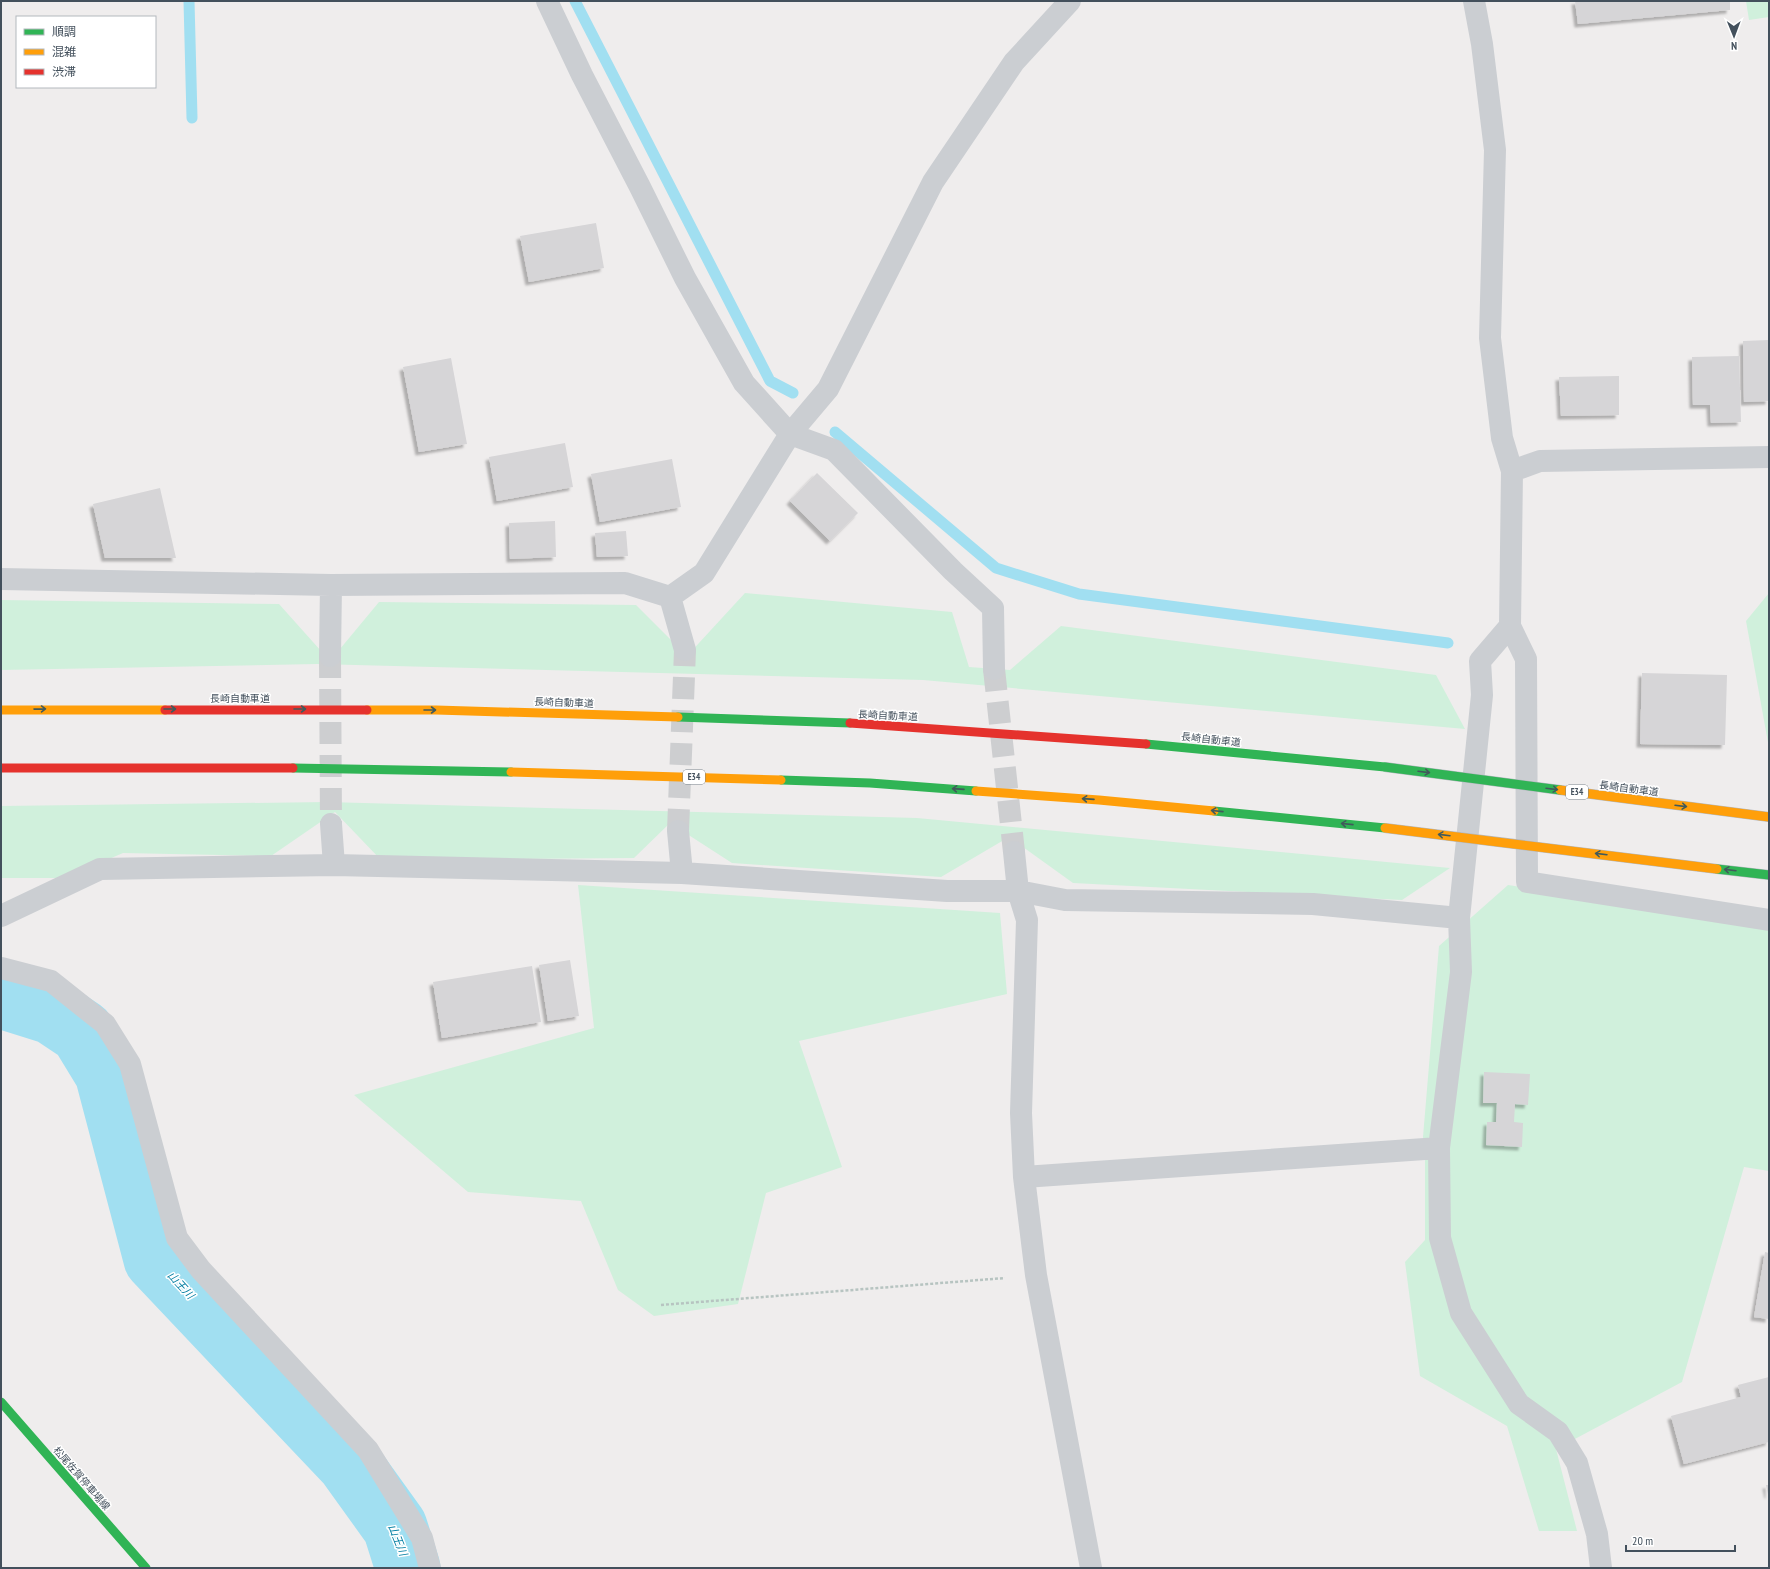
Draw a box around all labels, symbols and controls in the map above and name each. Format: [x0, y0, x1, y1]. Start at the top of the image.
legend [16, 16, 156, 88]
north arrow [1714, 16, 1754, 56]
text: 順調 [52, 24, 76, 39]
text: N [1731, 39, 1737, 53]
text: 混雑 [52, 44, 76, 59]
text: 渋滞 [52, 64, 76, 79]
street label: 長崎自動車道 [210, 692, 270, 705]
street label: 長崎自動車道 [534, 695, 594, 710]
one-way arrow [163, 705, 176, 713]
one-way arrow [293, 705, 306, 713]
one-way arrow [33, 706, 46, 713]
one-way arrow [423, 706, 436, 714]
street label: 長崎自動車道 [858, 707, 918, 724]
street label: 長崎自動車道 [1180, 730, 1241, 749]
one-way arrow [1417, 768, 1430, 776]
road number: E34 [683, 770, 705, 784]
street label: 長崎自動車道 [1598, 778, 1660, 799]
one-way arrow [1545, 785, 1558, 793]
road number: E34 [1566, 785, 1588, 799]
one-way arrow [952, 786, 965, 793]
one-way arrow [1082, 795, 1095, 802]
one-way arrow [1674, 802, 1687, 809]
one-way arrow [1211, 807, 1224, 815]
one-way arrow [1341, 820, 1354, 828]
one-way arrow [1438, 831, 1451, 839]
one-way arrow [1595, 851, 1608, 858]
one-way arrow [1724, 867, 1737, 874]
water label: 山王川 [165, 1268, 198, 1303]
street label: 松尾佐賀停車場線 [50, 1444, 113, 1513]
water label: 山王川 [385, 1522, 411, 1559]
scale bar [1626, 1527, 1735, 1553]
text: 20 m [1632, 1533, 1653, 1548]

